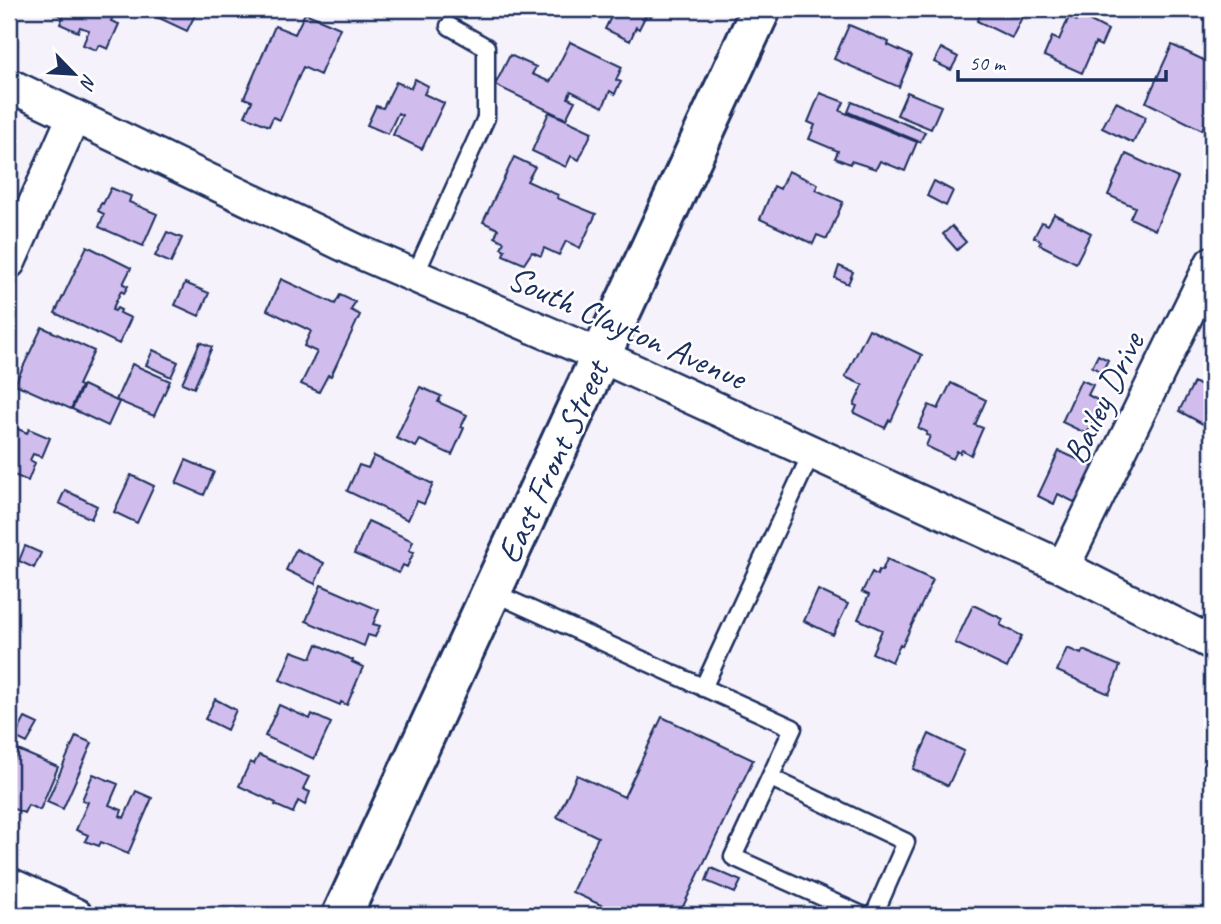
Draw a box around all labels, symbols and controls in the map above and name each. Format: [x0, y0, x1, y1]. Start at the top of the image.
north arrow [38, 38, 108, 108]
scale bar [958, 38, 1167, 82]
text: 50 m [969, 50, 1007, 76]
text: N [74, 70, 102, 94]
street label: South Clayton Avenue [501, 255, 755, 401]
street label: Bailey Drive [1052, 323, 1156, 471]
street label: East Front Street [486, 351, 620, 571]

